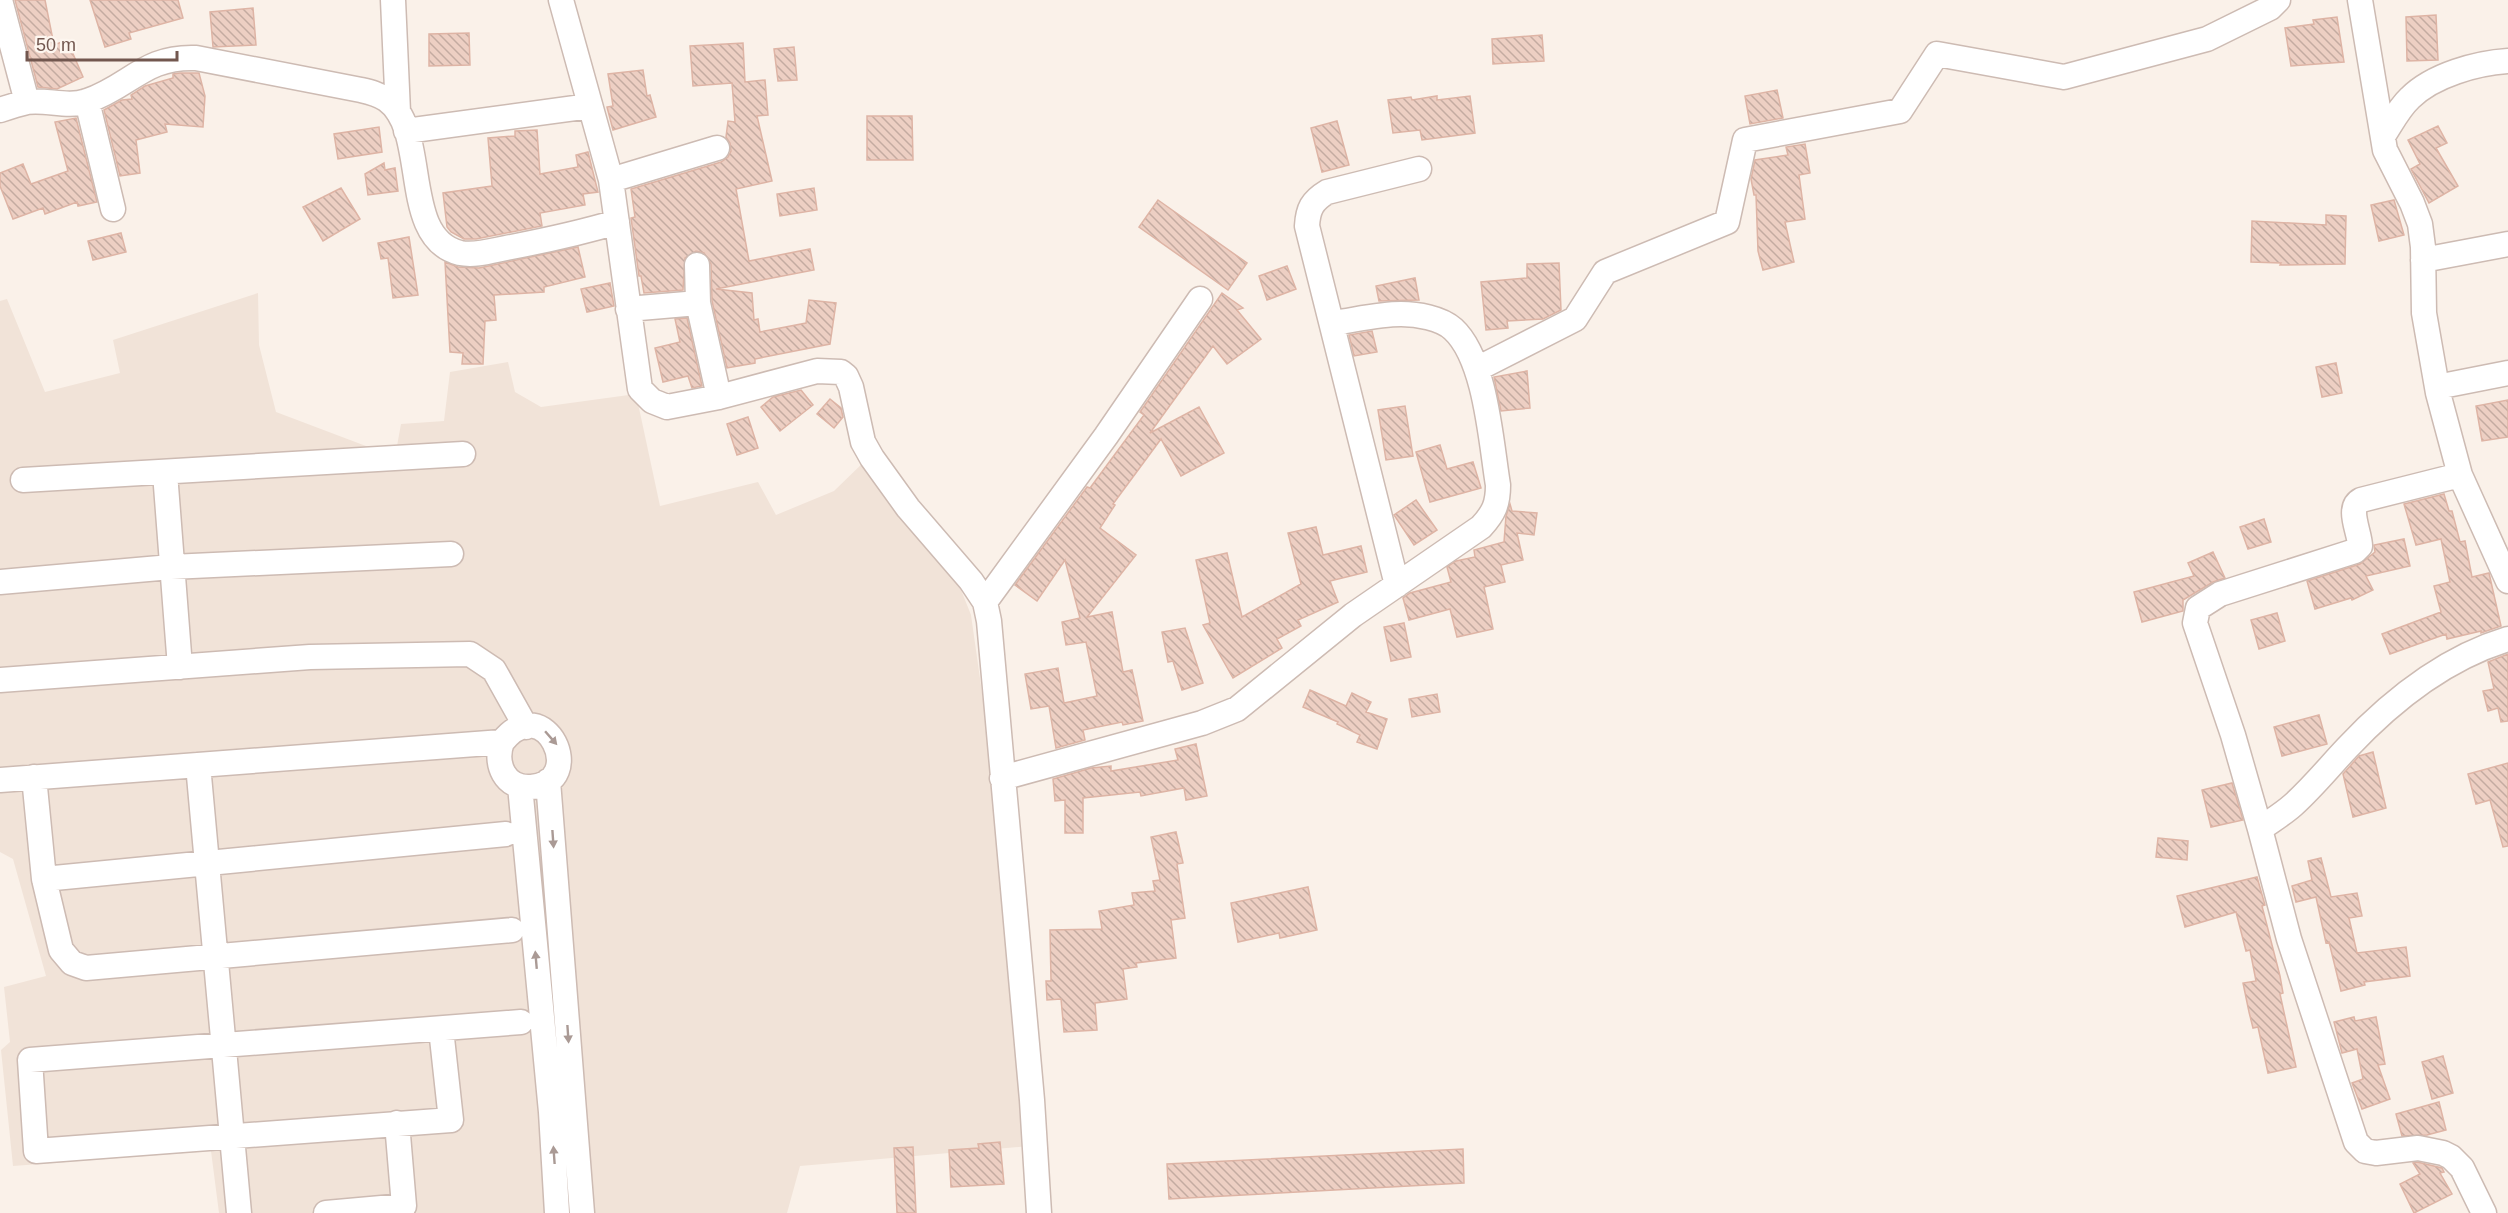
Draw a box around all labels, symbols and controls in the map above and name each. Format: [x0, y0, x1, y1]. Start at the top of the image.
scale bar [27, 24, 177, 62]
text: 50 m [36, 35, 76, 55]
one-way arrow [544, 730, 557, 746]
one-way arrow [548, 830, 557, 849]
one-way arrow [531, 951, 541, 970]
one-way arrow [563, 1024, 573, 1043]
one-way arrow [549, 1145, 558, 1164]

